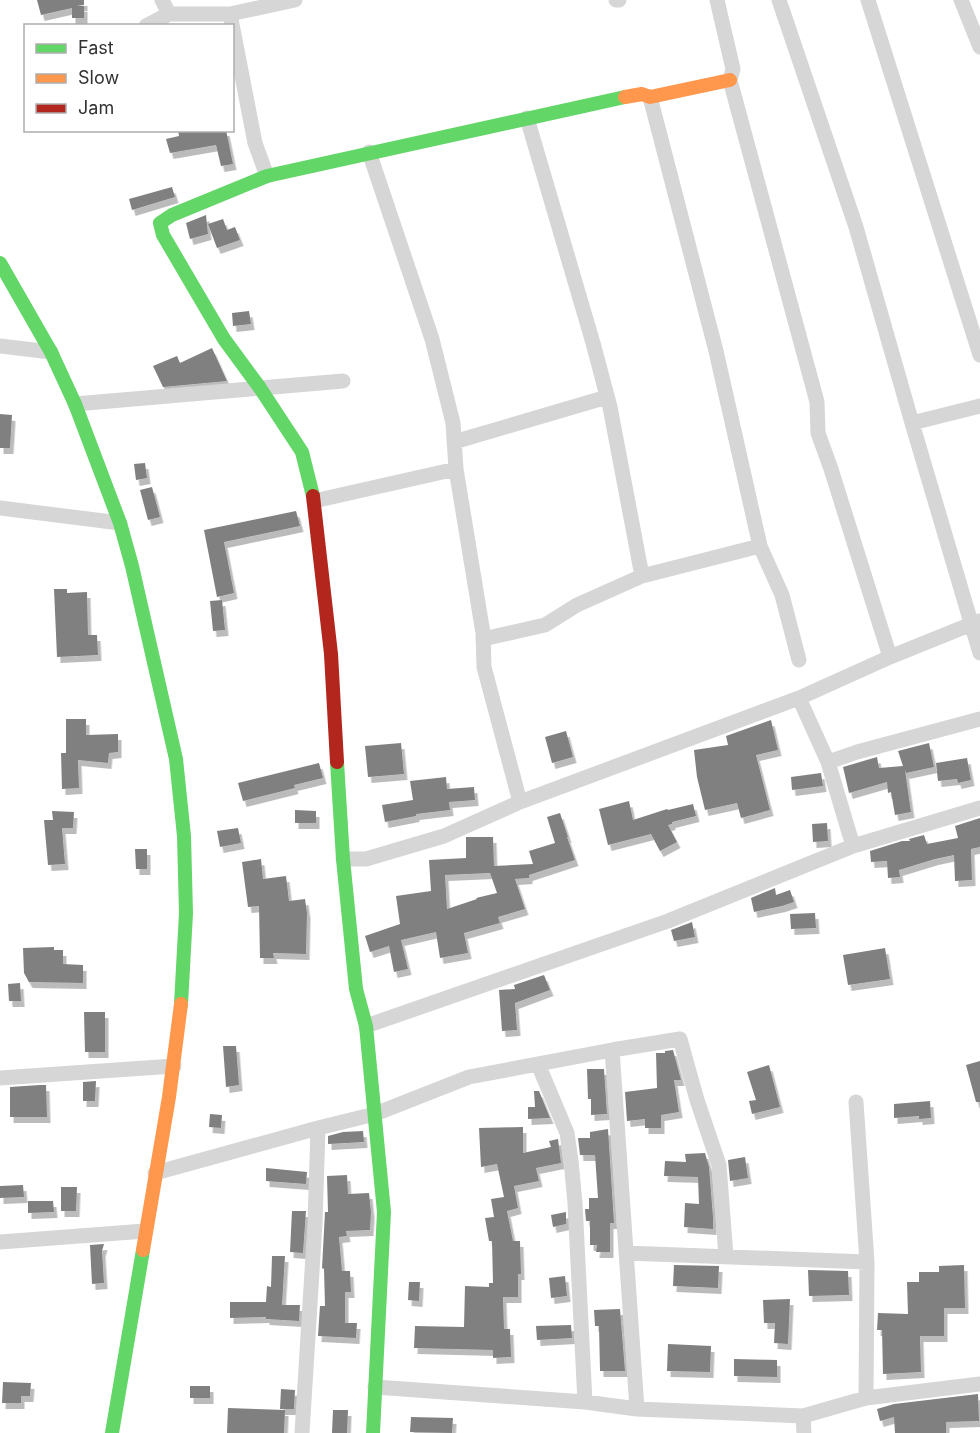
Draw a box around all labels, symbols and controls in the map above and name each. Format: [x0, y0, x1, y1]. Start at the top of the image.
legend [24, 24, 234, 132]
text: Fast [78, 37, 114, 58]
text: Slow [78, 67, 119, 88]
text: Jam [78, 97, 114, 118]

